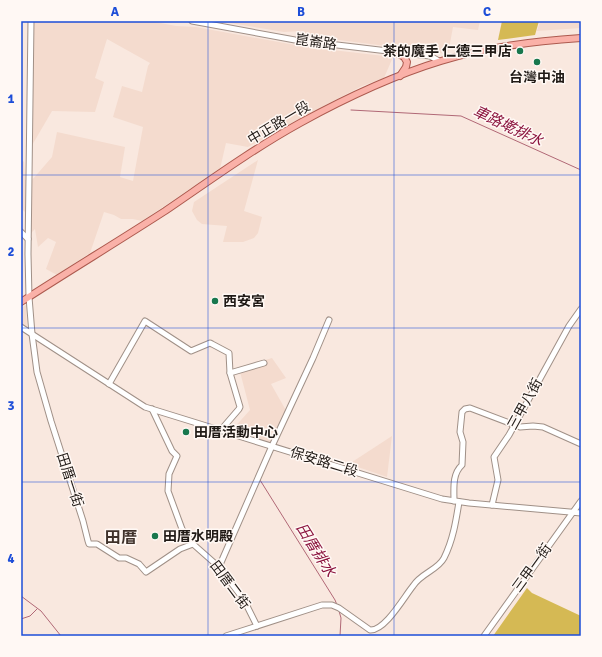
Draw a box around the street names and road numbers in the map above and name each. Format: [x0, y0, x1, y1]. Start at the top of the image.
street label: 崑崙路 [294, 31, 338, 53]
street label: 中正路一段 [245, 98, 313, 148]
street label: 三甲八街 [504, 375, 546, 433]
street label: 保安路二段 [288, 444, 360, 480]
street label: 田厝一街 [53, 451, 87, 509]
street label: 三甲一街 [509, 540, 555, 596]
street label: 田厝二街 [206, 558, 254, 612]

